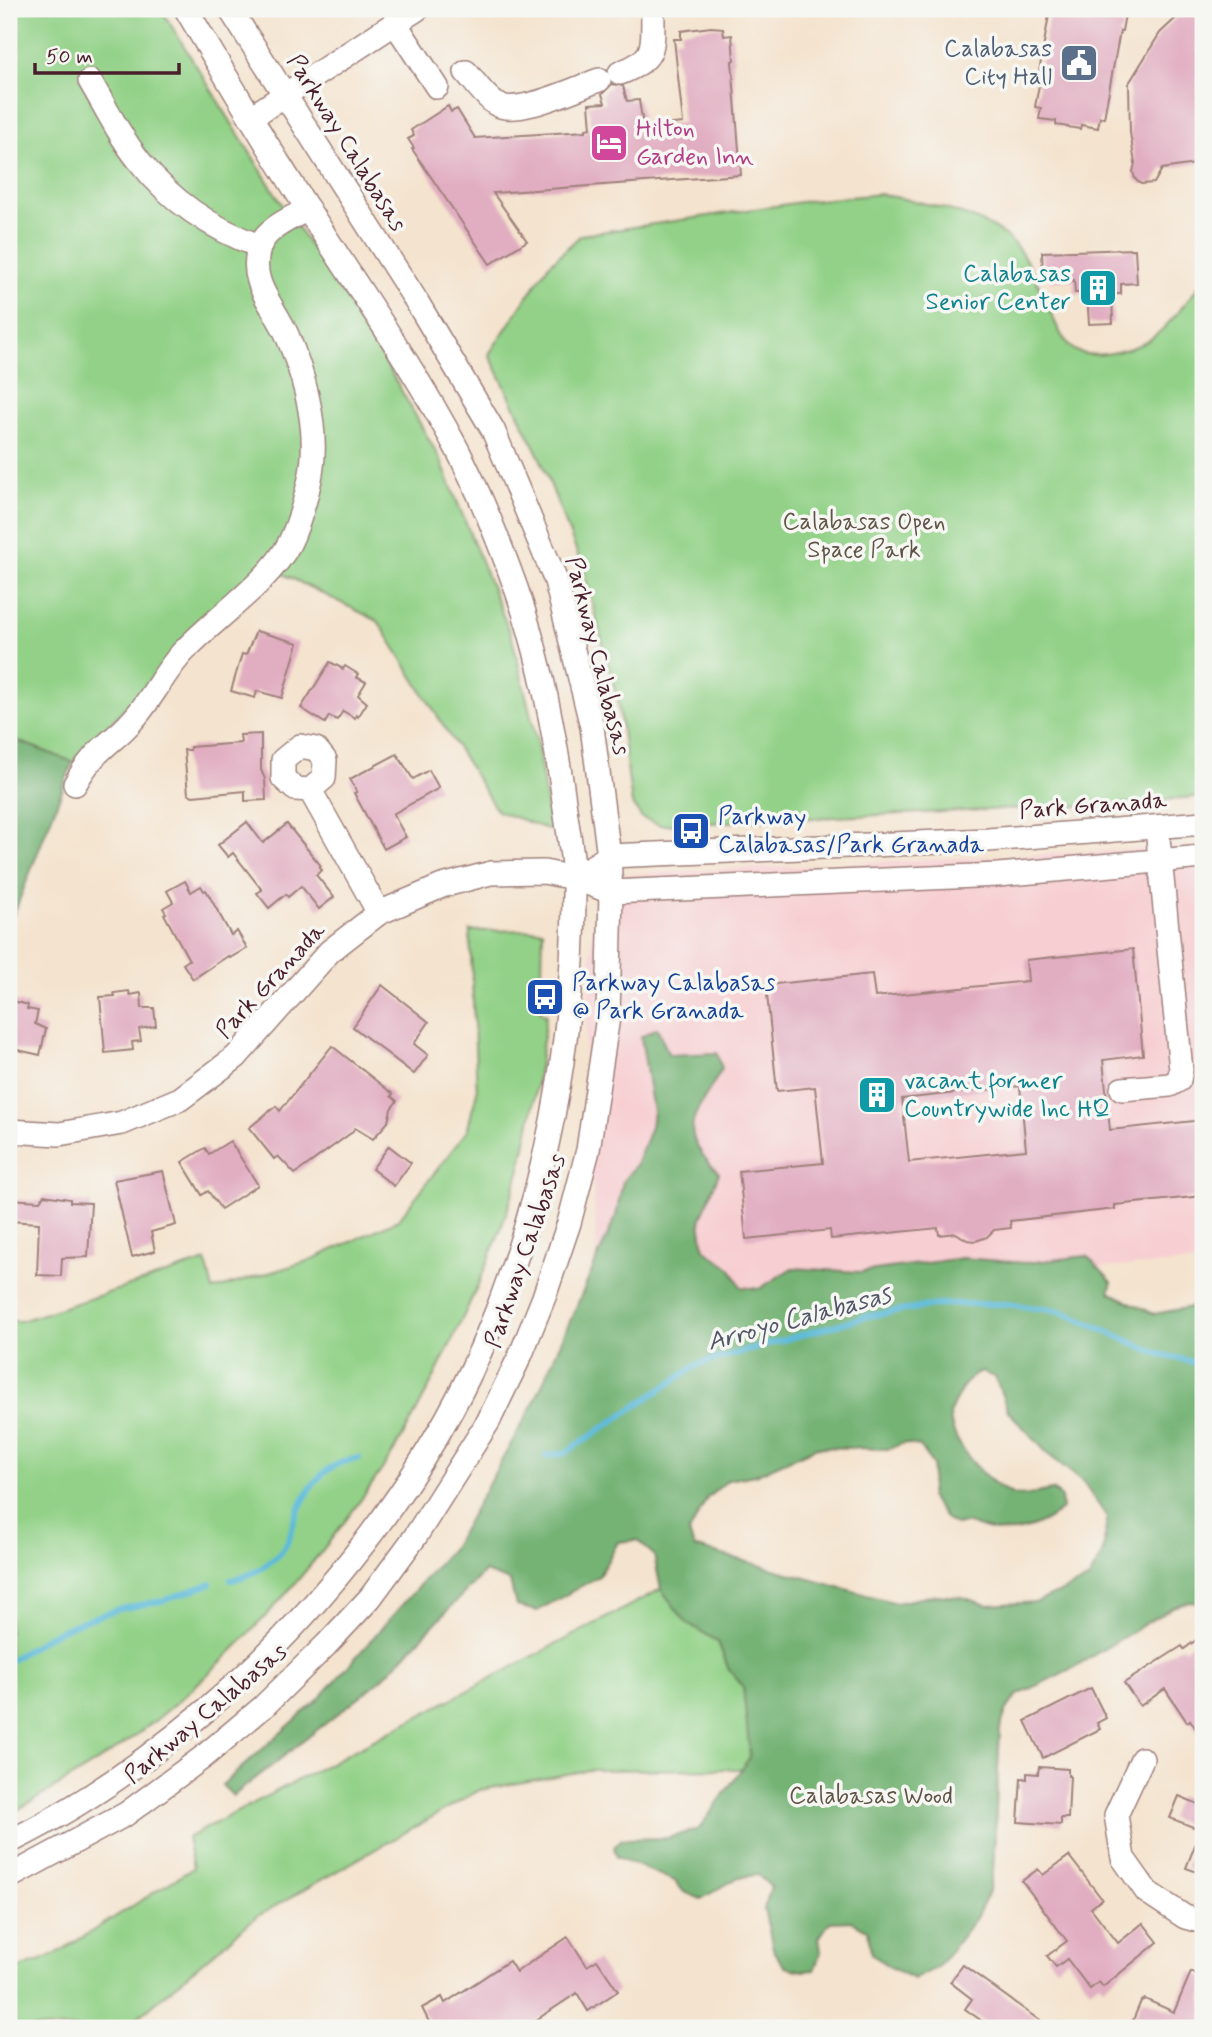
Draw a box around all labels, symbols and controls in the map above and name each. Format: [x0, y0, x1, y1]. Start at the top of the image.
scale bar [35, 32, 178, 76]
place label: Calabasas City Hall [944, 34, 1052, 93]
public building icon: Calabasas City Hall [1058, 42, 1100, 84]
text: 50 m [46, 43, 93, 71]
street label: Parkway Calabasas [279, 49, 413, 238]
place label: Hilton Garden Inn [636, 114, 754, 173]
hotel icon: Hilton Garden Inn [588, 122, 630, 164]
place label: Calabasas Senior Center [925, 259, 1071, 318]
building icon: Calabasas Senior Center [1077, 267, 1119, 309]
park label: Calabasas Open Space Park [783, 507, 945, 566]
street label: Parkway Calabasas [557, 554, 637, 759]
street label: Park Granada [1018, 785, 1168, 827]
place label: Parkway Calabasas/Park Granada [718, 802, 985, 861]
bus stop icon: Parkway Calabasas/Park Granada [670, 810, 712, 852]
street label: Park Granada [209, 916, 333, 1046]
place label: Parkway Calabasas @ Park Granada [572, 968, 776, 1027]
bus stop icon: Parkway Calabasas @ Park Granada [524, 976, 566, 1018]
place label: vacant former Countrywide Inc HQ [904, 1066, 1110, 1125]
building icon: vacant former Countrywide Inc HQ [856, 1074, 898, 1116]
street label: Parkway Calabasas [478, 1149, 574, 1352]
water label: Arroyo Calabasas [704, 1277, 897, 1360]
street label: Parkway Calabasas [118, 1637, 294, 1791]
park label: Calabasas Wood [789, 1781, 953, 1812]

